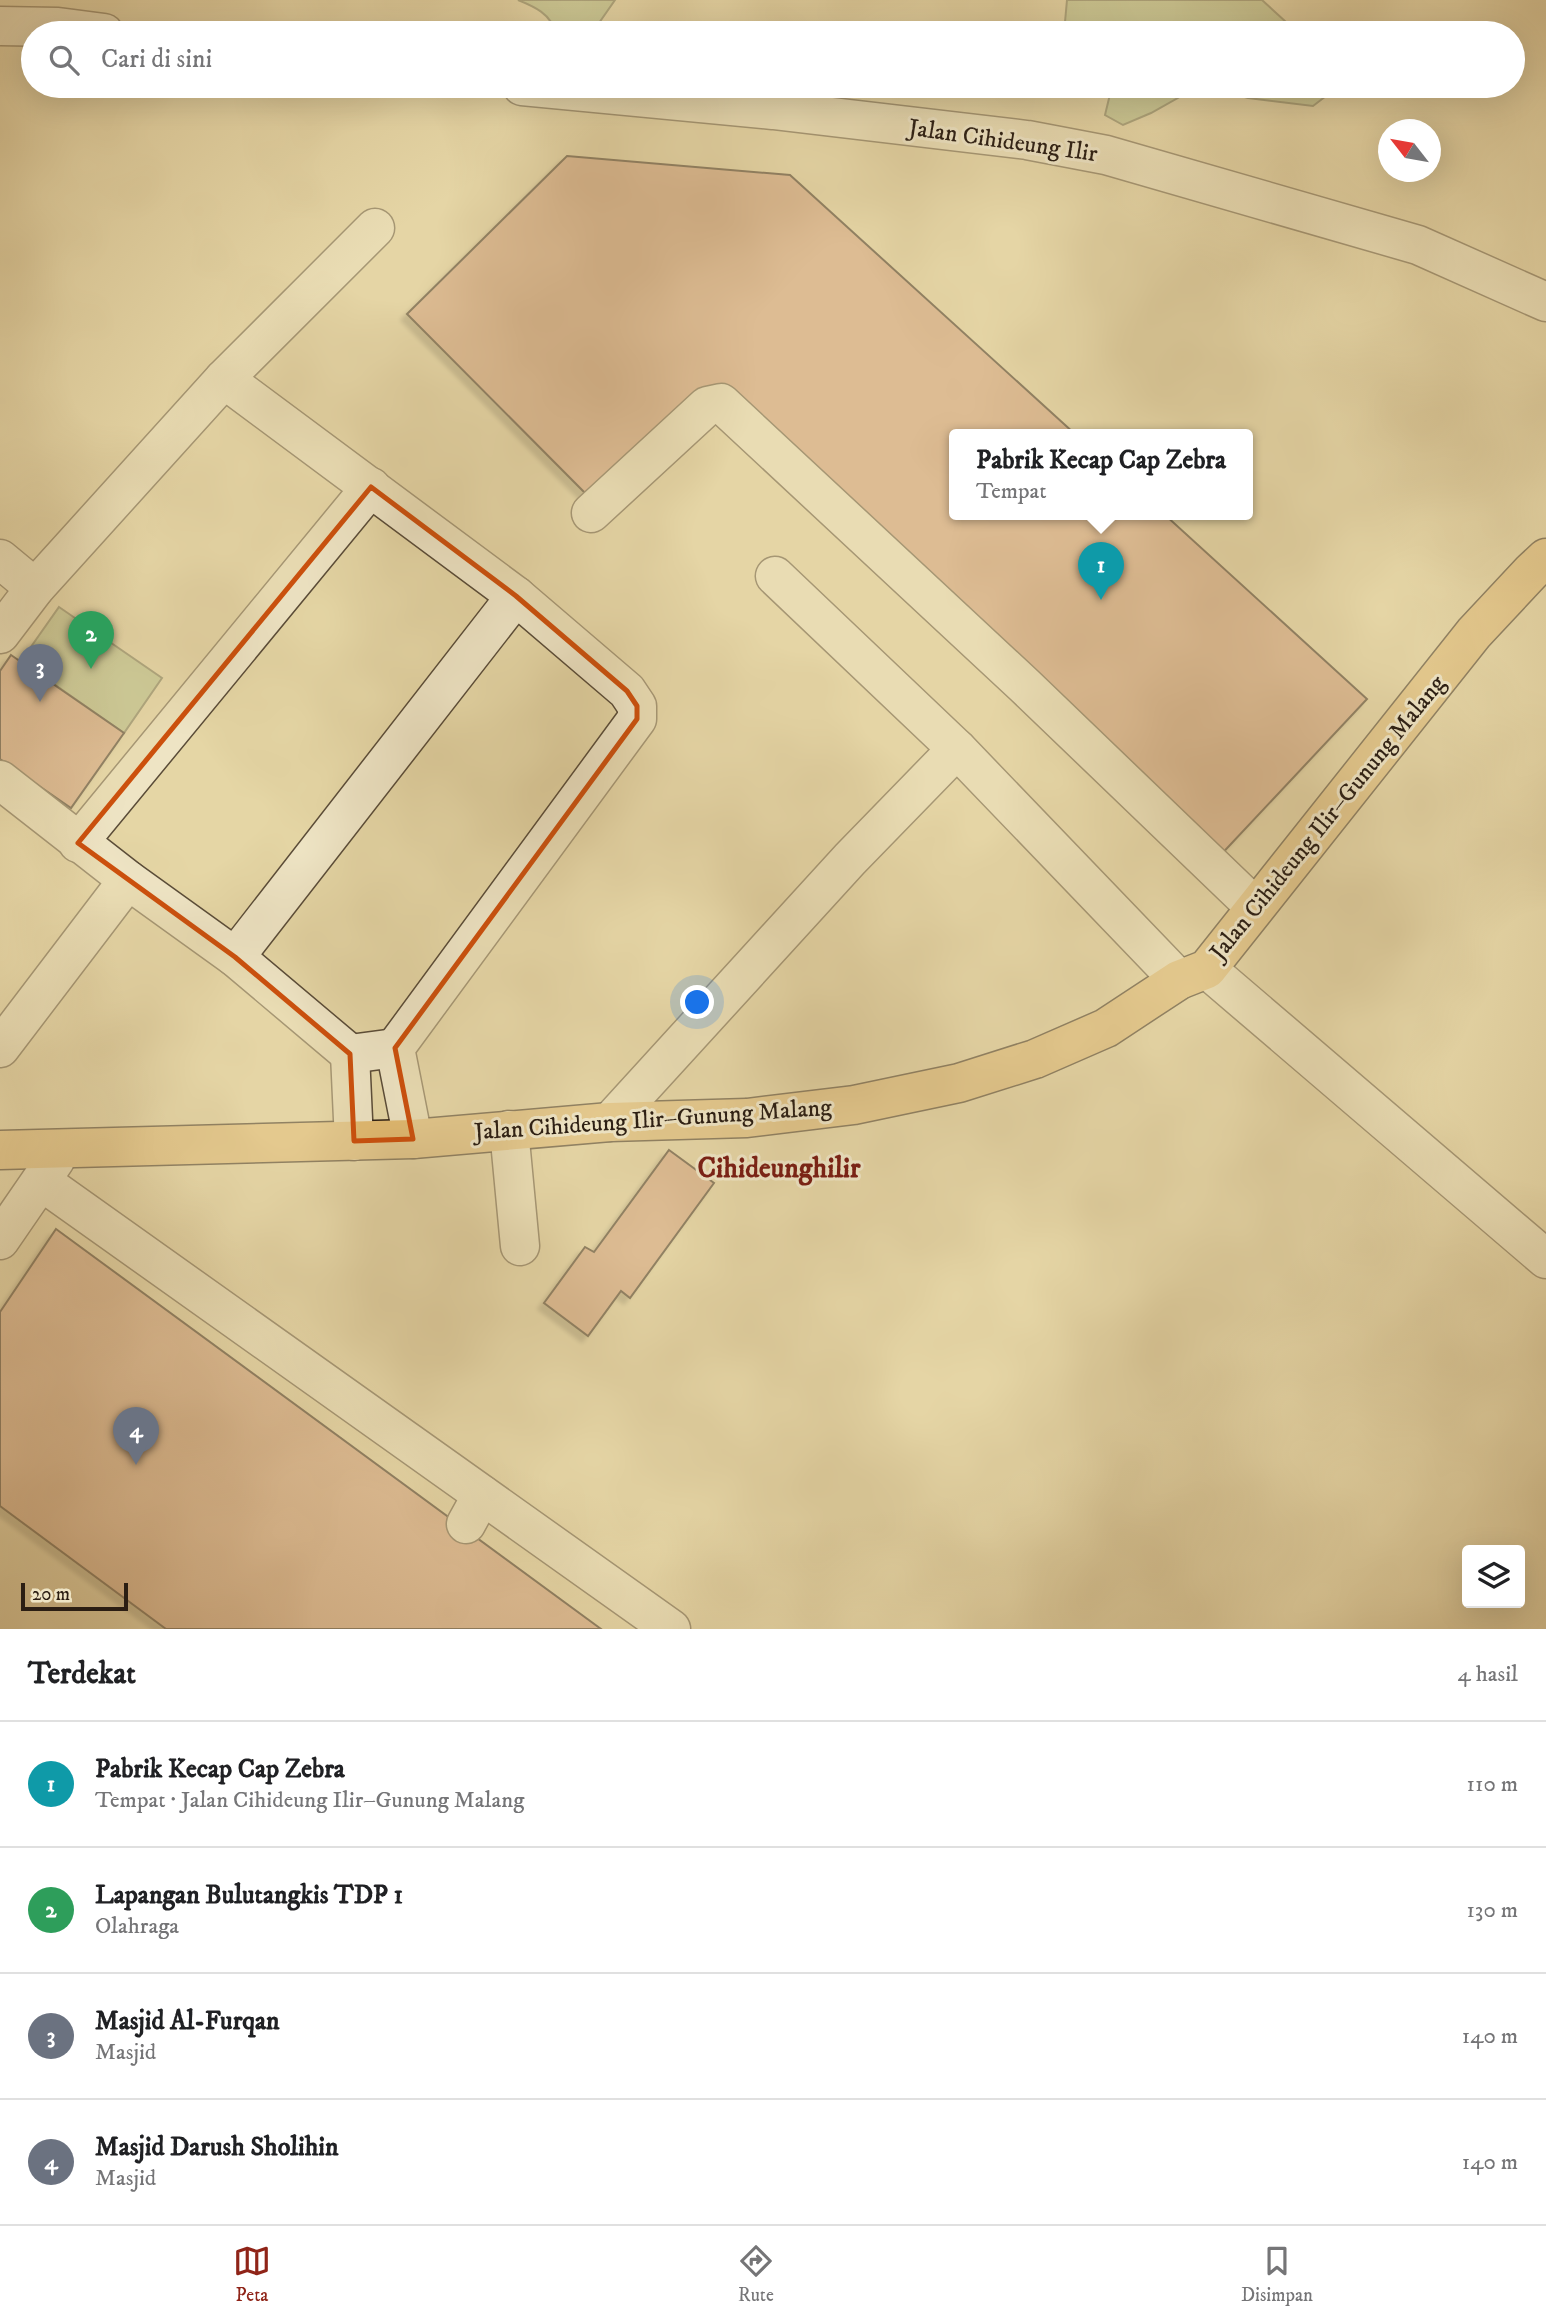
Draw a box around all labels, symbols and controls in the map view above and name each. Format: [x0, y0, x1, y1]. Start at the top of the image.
search box [21, 21, 1525, 98]
icon: search [45, 41, 83, 79]
text: Cari di sini [101, 43, 212, 76]
street label: Jalan Cihideung Ilir [905, 113, 1099, 169]
north arrow [1378, 119, 1441, 182]
popup [949, 429, 1253, 520]
text: Pabrik Kecap Cap Zebra [976, 444, 1226, 477]
text: Tempat [976, 477, 1047, 506]
pin: 1 [1078, 542, 1124, 600]
pin: 2 [68, 611, 114, 669]
pin: 3 [17, 644, 63, 702]
street label: Jalan Cihideung Ilir–Gunung Malang [1202, 669, 1453, 968]
your location [680, 985, 714, 1019]
street label: Jalan Cihideung Ilir–Gunung Malang [471, 1093, 833, 1148]
district label: Cihideunghilir [698, 1151, 861, 1186]
pin: 4 [113, 1407, 159, 1465]
map controls [1462, 1545, 1525, 1608]
button: layers [1462, 1545, 1525, 1608]
scale bar [21, 1580, 128, 1612]
text: 20 m [32, 1583, 70, 1606]
text: Terdekat [28, 1656, 136, 1693]
text: 4 hasil [1457, 1660, 1518, 1689]
text: Pabrik Kecap Cap Zebra [95, 1753, 345, 1786]
text: 1 [47, 1770, 55, 1799]
text: 110 m [1467, 1770, 1518, 1799]
text: Tempat · Jalan Cihideung Ilir–Gunung Malang [95, 1786, 524, 1815]
text: Lapangan Bulutangkis TDP 1 [95, 1879, 403, 1912]
text: 2 [45, 1896, 57, 1925]
text: 130 m [1466, 1896, 1518, 1925]
text: Olahraga [95, 1912, 179, 1941]
text: Masjid Al-Furqan [95, 2005, 280, 2038]
text: 3 [47, 2022, 55, 2051]
text: 140 m [1462, 2022, 1518, 2051]
text: Masjid [95, 2038, 156, 2067]
text: Masjid Darush Sholihin [95, 2131, 339, 2164]
text: 4 [44, 2148, 58, 2177]
text: 140 m [1462, 2148, 1518, 2177]
text: Masjid [95, 2164, 156, 2193]
tab: Peta [233, 2242, 271, 2307]
tab: Rute [737, 2242, 775, 2307]
tab: Disimpan [1241, 2242, 1313, 2307]

